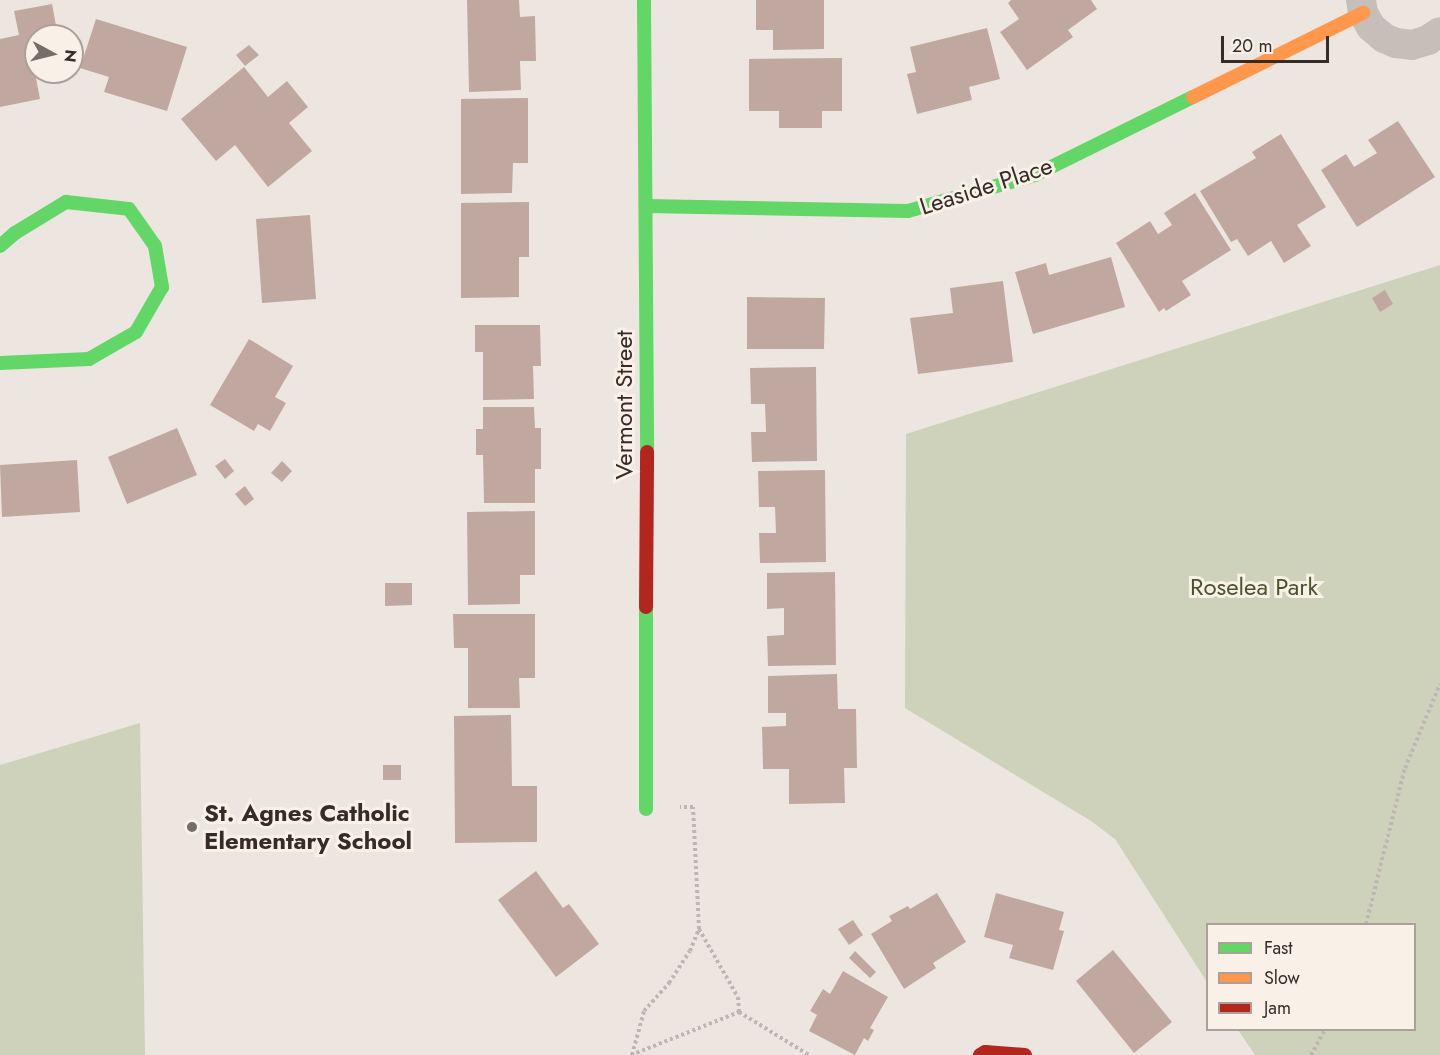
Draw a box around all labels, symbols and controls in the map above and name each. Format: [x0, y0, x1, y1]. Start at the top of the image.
north arrow [24, 24, 84, 84]
scale bar [1224, 24, 1332, 62]
text: 20 m [1232, 33, 1272, 59]
text: N [58, 48, 83, 64]
street label: Leaside Place [916, 151, 1056, 221]
street label: Vermont Street [610, 330, 638, 480]
park label: Roselea Park [1190, 573, 1318, 601]
place label: St. Agnes Catholic Elementary School [204, 799, 412, 855]
marker: St. Agnes Catholic Elementary School [185, 820, 199, 834]
legend [1206, 923, 1416, 1031]
text: Fast [1264, 935, 1293, 961]
text: Slow [1264, 965, 1300, 991]
text: Jam [1264, 995, 1291, 1021]

